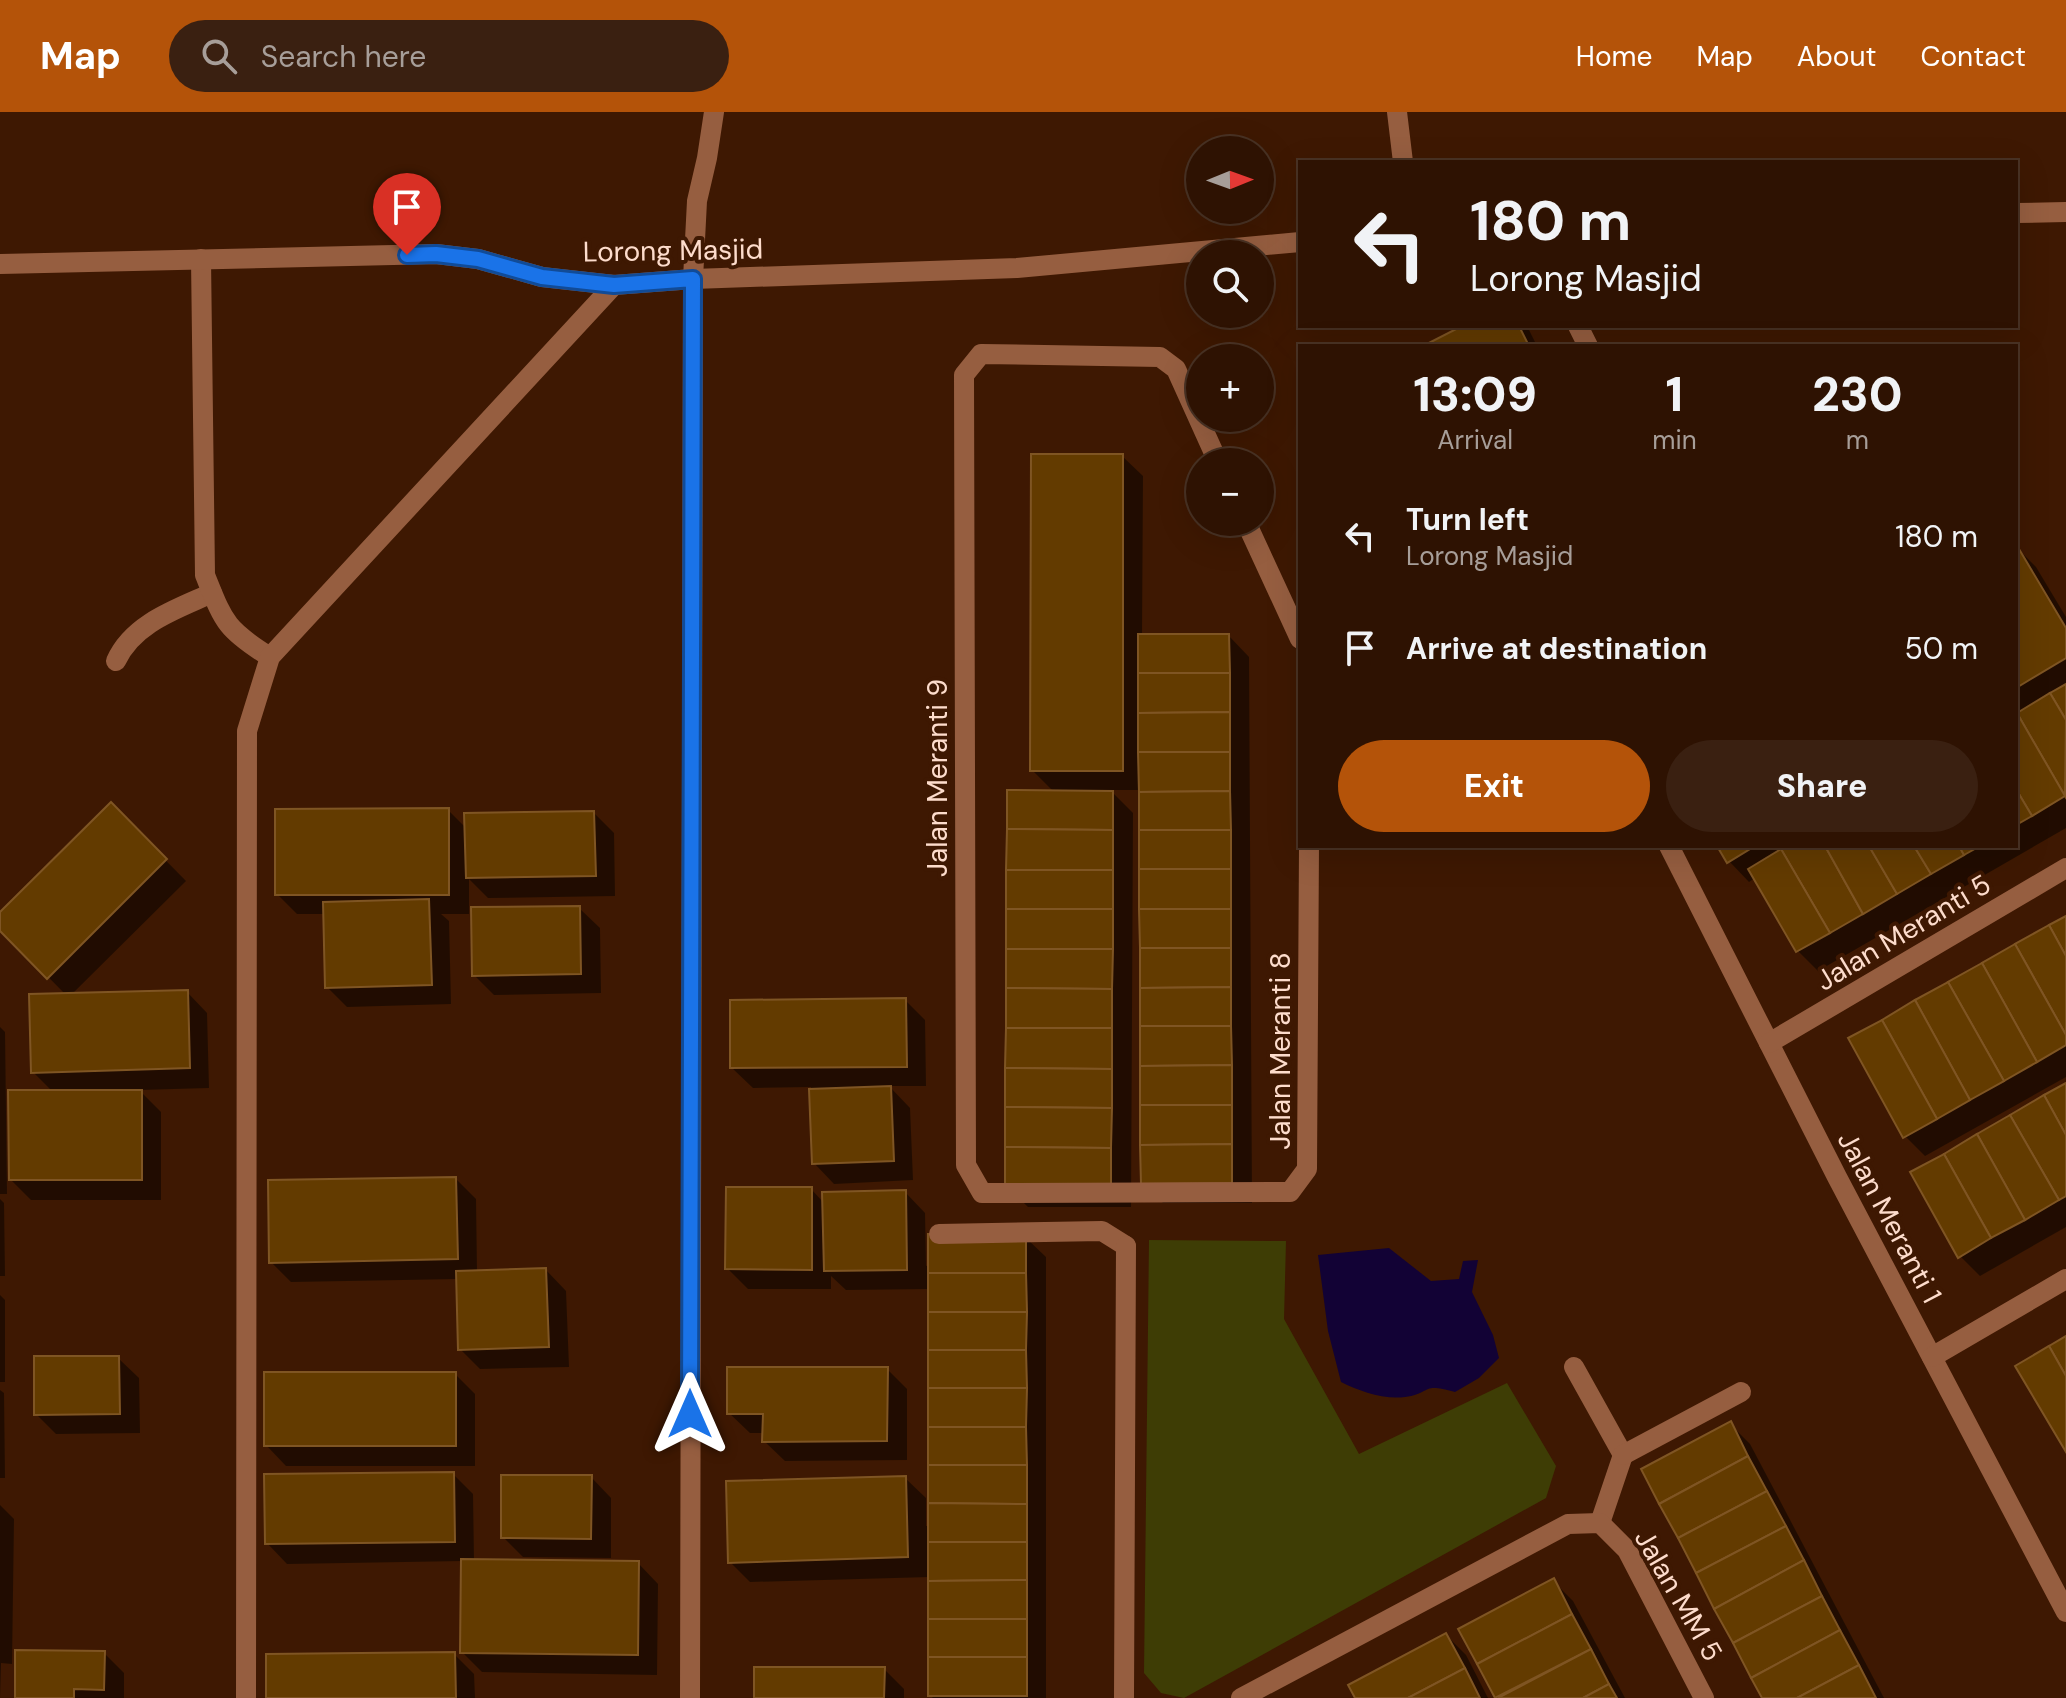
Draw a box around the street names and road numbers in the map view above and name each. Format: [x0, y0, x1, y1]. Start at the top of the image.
street label: Lorong Masjid [583, 230, 763, 271]
street label: Jalan Meranti 9 [919, 679, 956, 877]
street label: Jalan Meranti 5 [1809, 866, 1997, 999]
street label: Jalan Meranti 8 [1262, 952, 1299, 1150]
street label: Jalan Meranti 1 [1829, 1125, 1950, 1309]
street label: Jalan MM 5 [1626, 1523, 1731, 1668]

